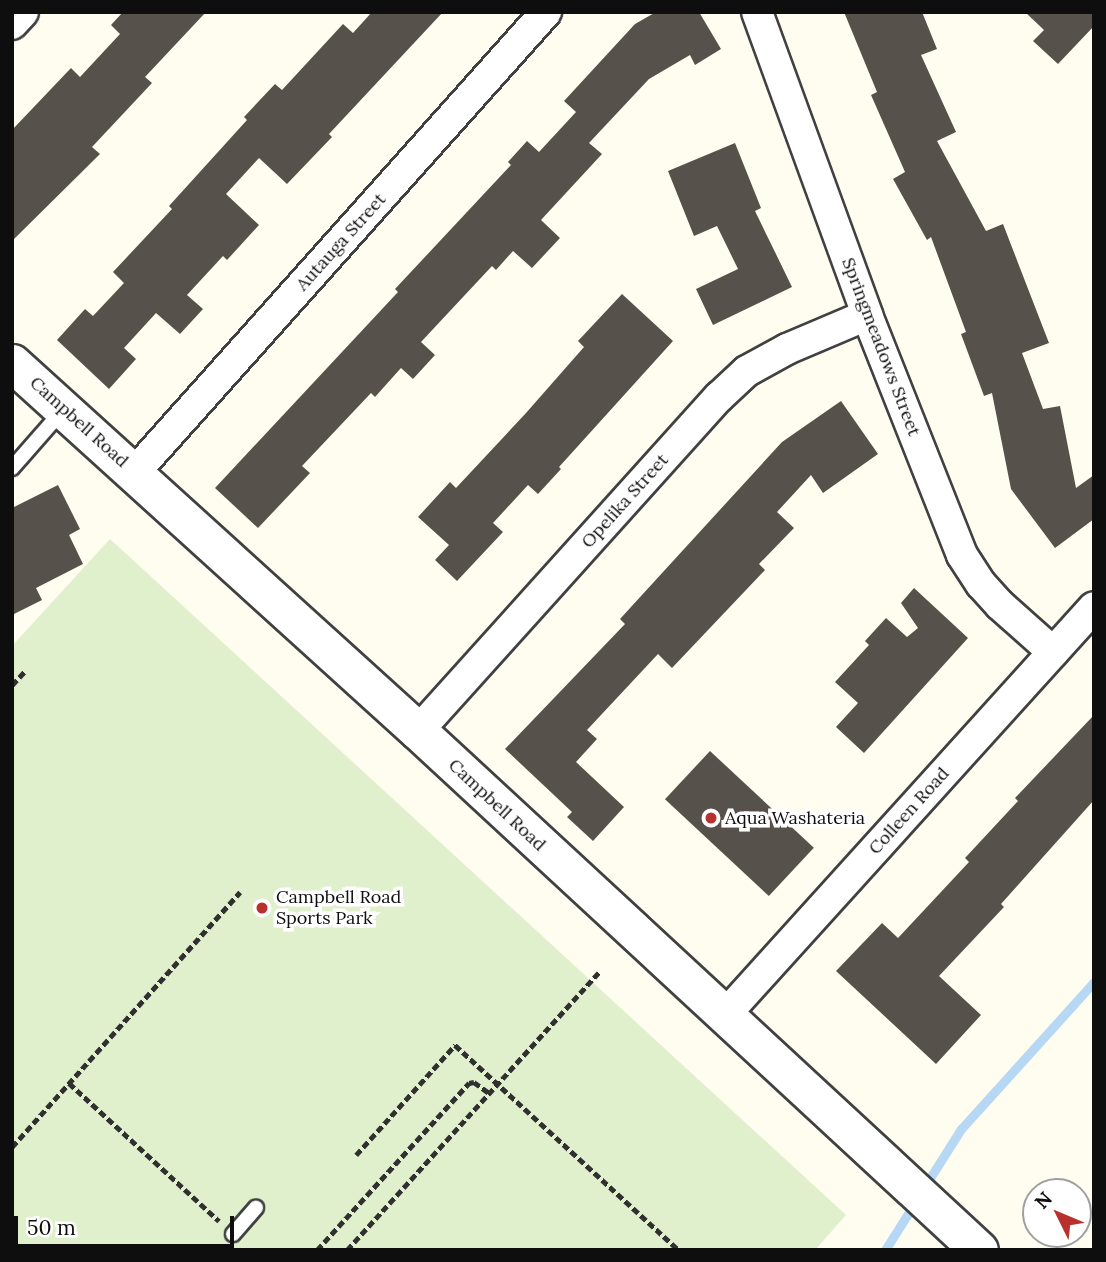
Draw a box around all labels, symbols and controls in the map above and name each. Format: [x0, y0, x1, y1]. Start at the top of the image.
street label: Autauga Street [292, 189, 390, 295]
street label: Springmeadows Street [837, 255, 925, 439]
street label: Campbell Road [25, 372, 133, 472]
street label: Opelika Street [577, 449, 673, 553]
street label: Campbell Road [444, 754, 550, 856]
street label: Colleen Road [864, 763, 954, 859]
place label: Aqua Washateria [725, 807, 865, 829]
marker: Aqua Washateria [703, 810, 719, 826]
place label: Campbell Road Sports Park [276, 887, 401, 930]
marker: Campbell Road Sports Park [254, 900, 270, 916]
north arrow [1022, 1178, 1092, 1248]
text: N [1029, 1186, 1057, 1214]
scale bar [18, 1202, 238, 1246]
text: 50 m [27, 1214, 76, 1241]

